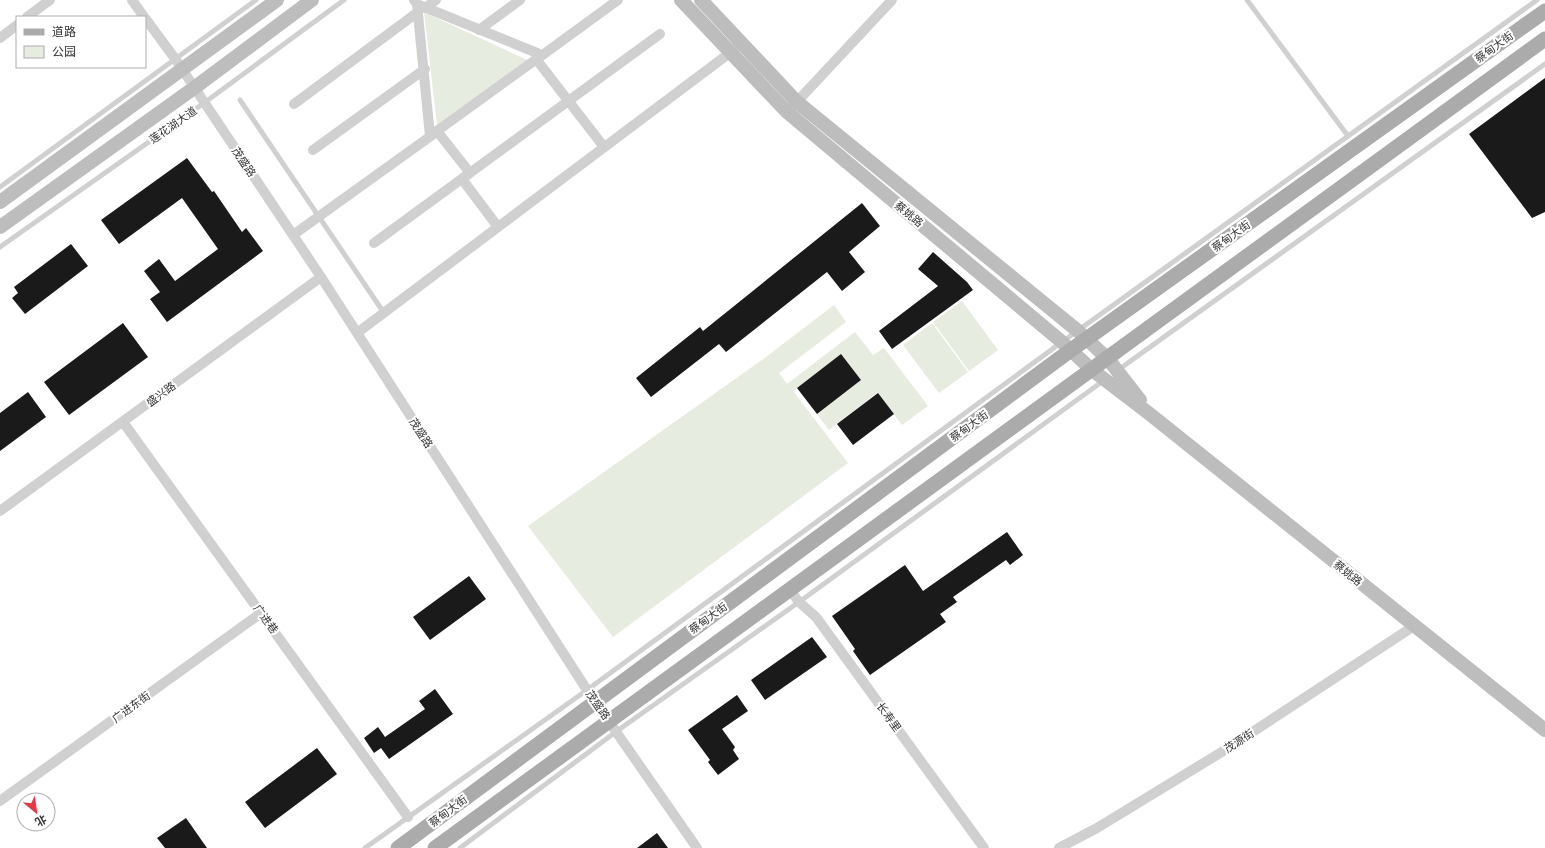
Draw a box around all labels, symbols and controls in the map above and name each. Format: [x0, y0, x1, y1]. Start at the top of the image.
legend [16, 16, 146, 68]
text: 道路 [52, 24, 76, 39]
street label: 蔡甸大街 [1472, 28, 1516, 66]
text: 公园 [52, 44, 76, 59]
street label: 莲花湖大道 [146, 103, 200, 147]
street label: 茂盛路 [229, 144, 259, 180]
street label: 蔡姚路 [892, 198, 926, 230]
street label: 蔡甸大街 [1209, 217, 1253, 255]
street label: 盛兴路 [144, 379, 178, 409]
street label: 蔡甸大街 [947, 407, 991, 445]
street label: 茂盛路 [406, 415, 436, 451]
street label: 蔡姚路 [1331, 557, 1365, 589]
street label: 蔡甸大街 [686, 599, 730, 637]
street label: 广进巷 [251, 602, 281, 636]
street label: 茂盛路 [583, 687, 613, 723]
street label: 广进东街 [109, 688, 153, 726]
street label: 长寿里 [874, 700, 904, 734]
street label: 茂源街 [1221, 726, 1257, 756]
north arrow [16, 792, 56, 832]
street label: 蔡甸大街 [426, 792, 470, 830]
text: 北 [33, 812, 49, 830]

